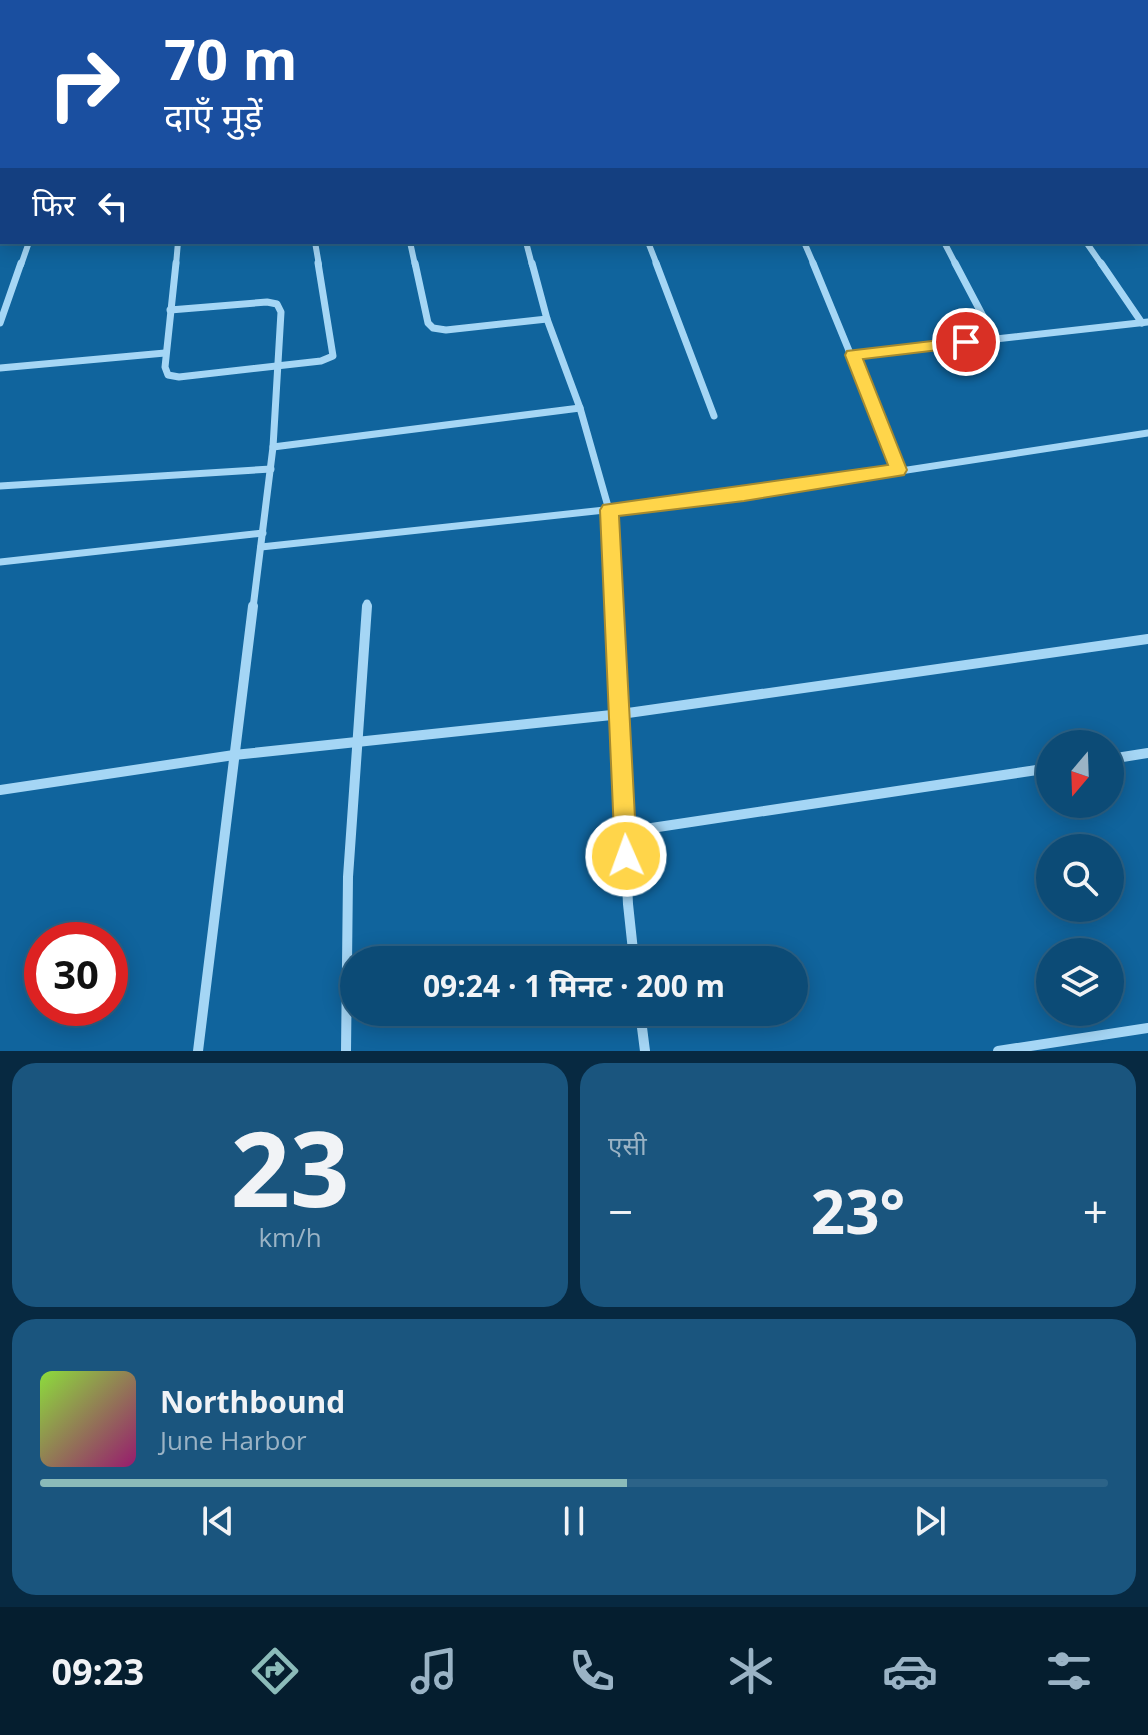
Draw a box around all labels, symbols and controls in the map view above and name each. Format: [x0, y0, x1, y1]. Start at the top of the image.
text: 70 m [164, 20, 298, 96]
icon: right [32, 32, 136, 136]
text: दाएँ मुड़ें [164, 92, 263, 141]
text: फिर [32, 184, 75, 225]
icon: left [91, 184, 135, 228]
pin [932, 308, 1000, 376]
icon: arrive [944, 320, 988, 364]
north arrow [1036, 730, 1124, 818]
map controls [1036, 730, 1124, 1026]
position arrow [584, 814, 668, 898]
button: search [1036, 834, 1124, 922]
speed limit sign: 30 [24, 922, 128, 1026]
button: layers [1036, 938, 1124, 1026]
text: 09:24 · 1 मिनट · 200 m [423, 965, 725, 1006]
text: 23 [231, 1096, 349, 1237]
text: एसी [608, 1127, 647, 1163]
text: 23° [811, 1170, 905, 1252]
text: − [608, 1181, 633, 1241]
text: + [1083, 1181, 1108, 1241]
text: km/h [258, 1219, 322, 1255]
text: Northbound [160, 1381, 345, 1422]
text: June Harbor [160, 1422, 307, 1458]
icon: previous [196, 1499, 240, 1543]
icon: pause [552, 1499, 596, 1543]
icon: next [908, 1499, 952, 1543]
icon: directions [247, 1643, 303, 1699]
icon: music [406, 1643, 462, 1699]
icon: phone [564, 1643, 620, 1699]
icon: climate [723, 1643, 779, 1699]
icon: car [882, 1643, 938, 1699]
icon: filters [1041, 1643, 1097, 1699]
text: 09:23 [51, 1647, 144, 1696]

